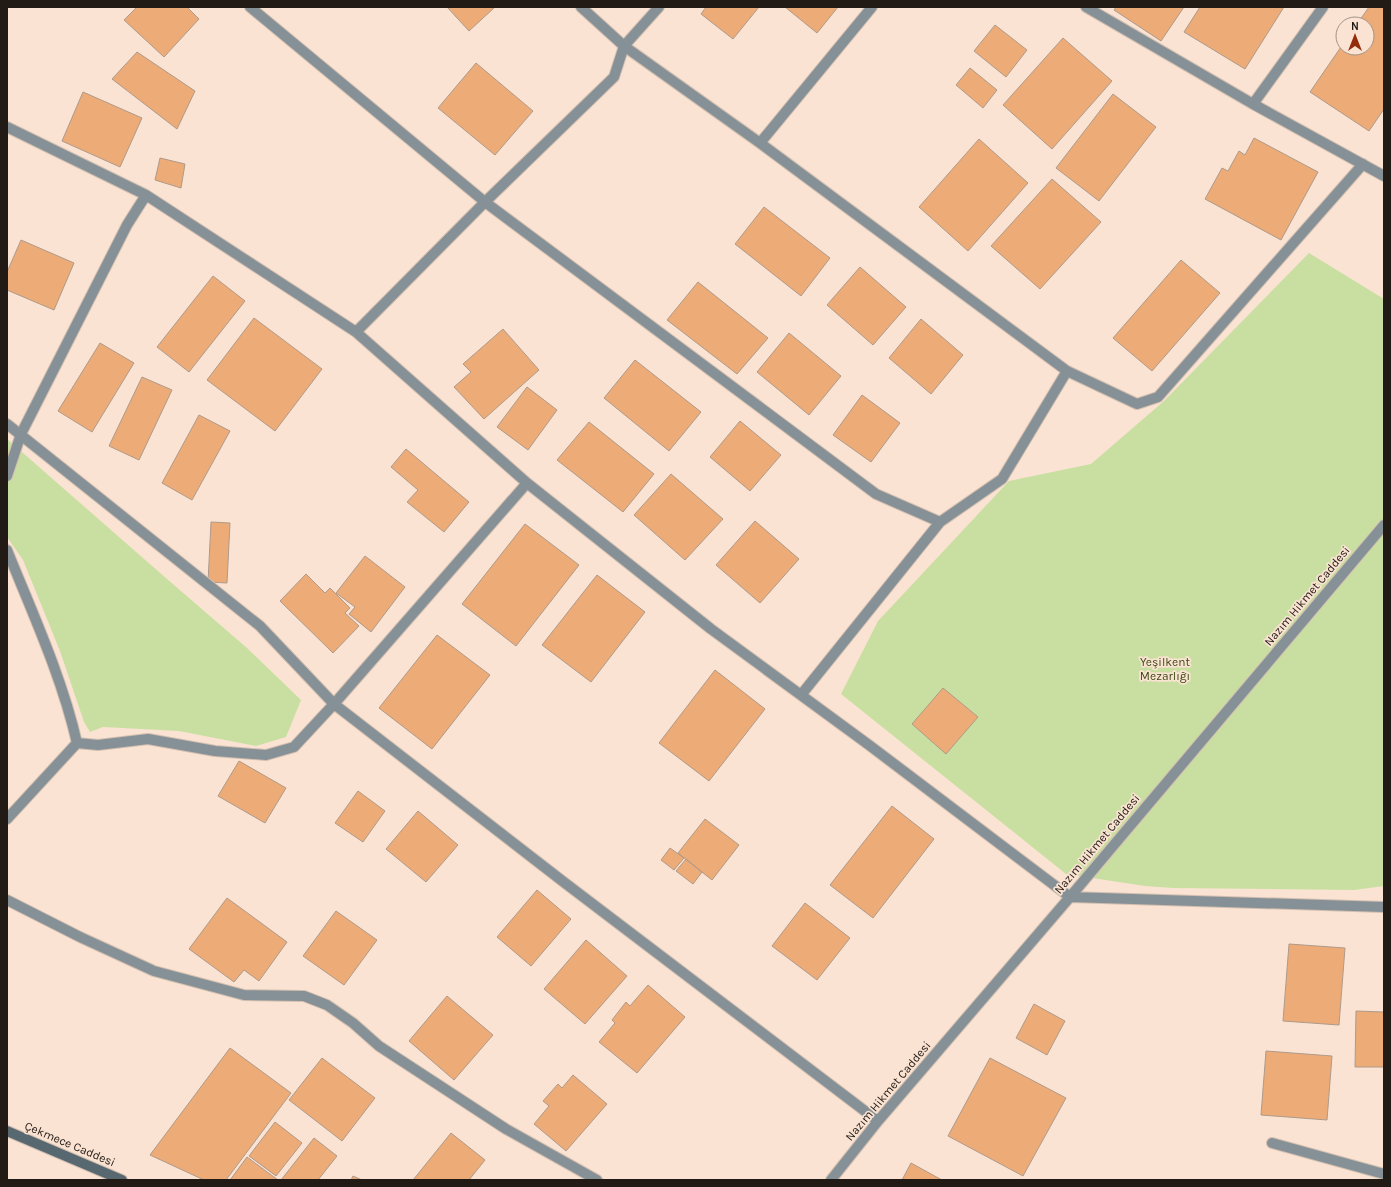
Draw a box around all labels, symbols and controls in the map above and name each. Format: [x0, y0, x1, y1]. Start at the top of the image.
north arrow [1335, 16, 1375, 56]
text: N [1351, 20, 1359, 33]
street label: Nazım Hikmet Caddesi [1261, 543, 1353, 649]
park label: Yeşilkent Mezarlığı [1140, 655, 1190, 683]
street label: Nazım Hikmet Caddesi [1051, 791, 1143, 897]
street label: Nazım Hikmet Caddesi [842, 1038, 934, 1144]
street label: Çekmece Caddesi [23, 1119, 117, 1169]

